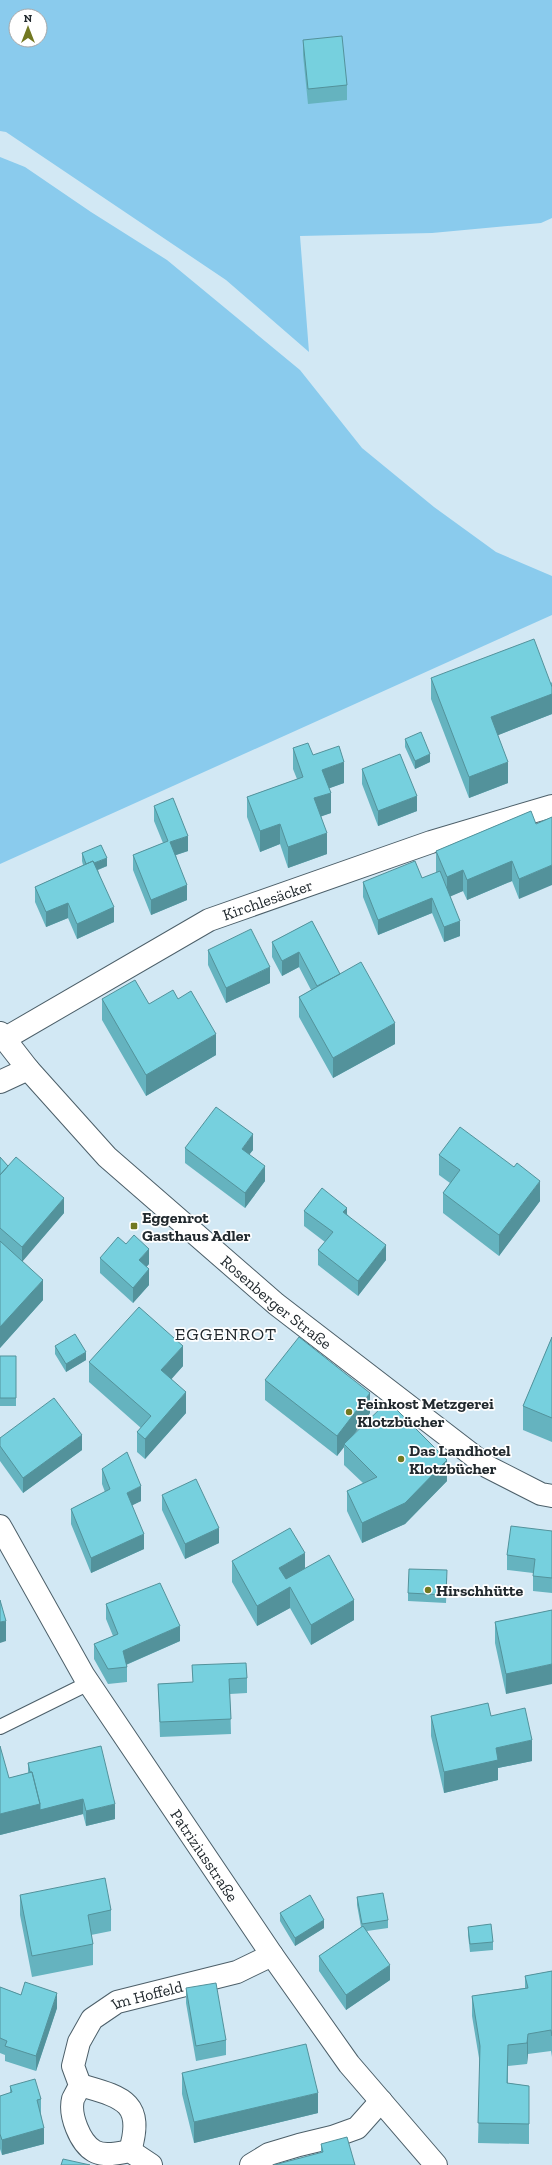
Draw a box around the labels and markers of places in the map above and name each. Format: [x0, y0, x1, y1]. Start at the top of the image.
place label: Eggenrot Gasthaus Adler [142, 1208, 251, 1245]
marker: Eggenrot Gasthaus Adler [129, 1221, 139, 1231]
place label: Feinkost Metzgerei Klotzbücher [357, 1394, 494, 1431]
marker: Feinkost Metzgerei Klotzbücher [344, 1407, 354, 1417]
place label: Das Landhotel Klotzbücher [409, 1441, 511, 1478]
marker: Das Landhotel Klotzbücher [396, 1454, 406, 1464]
place label: Hirschhütte [436, 1581, 523, 1600]
marker: Hirschhütte [423, 1585, 433, 1595]

